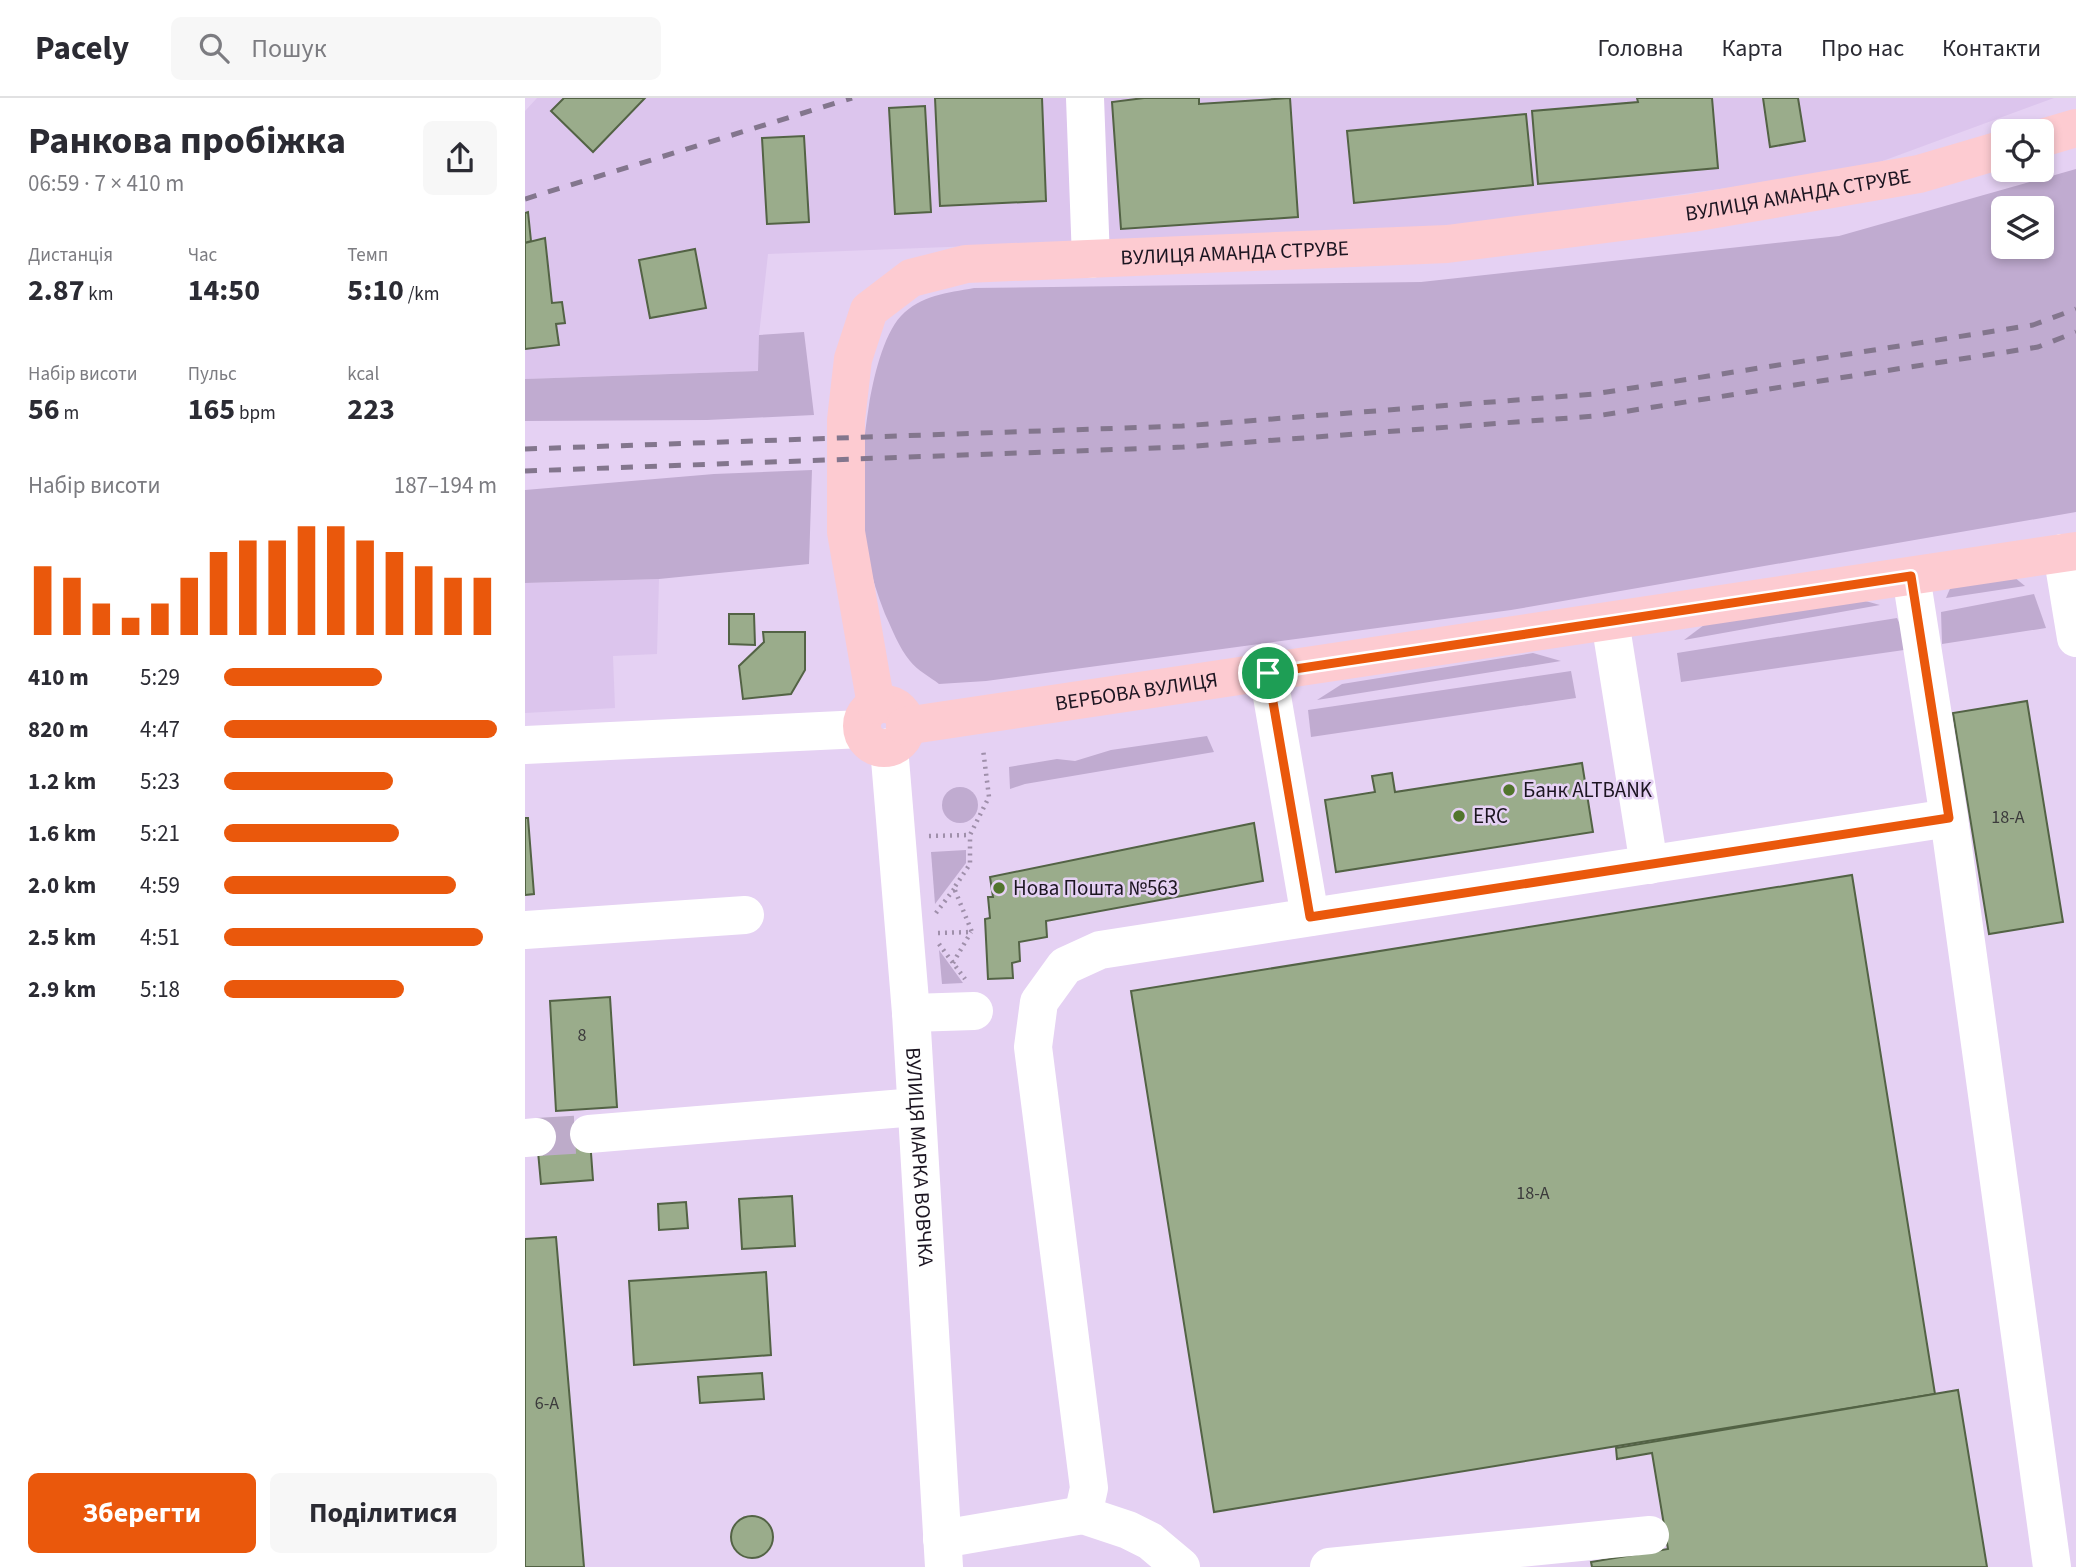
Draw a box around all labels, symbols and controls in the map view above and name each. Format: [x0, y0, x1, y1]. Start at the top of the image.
search box [171, 17, 661, 80]
text: Pacely [35, 25, 129, 72]
icon: search [195, 29, 233, 67]
text: Пошук [251, 30, 327, 67]
text: Головна [1597, 31, 1683, 66]
text: Карта [1721, 31, 1783, 66]
text: Про нас [1821, 31, 1904, 66]
text: Контакти [1942, 31, 2041, 66]
text: Ранкова пробіжка [28, 114, 346, 168]
map controls [1991, 119, 2054, 259]
button: locate [1991, 119, 2054, 182]
button: share [423, 121, 497, 195]
street label: ВУЛИЦЯ АМАНДА СТРУВЕ [1683, 161, 1913, 229]
text: 06:59 · 7 × 410 m [28, 167, 184, 200]
button: layers [1991, 196, 2054, 259]
street label: ВУЛИЦЯ АМАНДА СТРУВЕ [1120, 233, 1349, 273]
text: Дистанція [28, 242, 113, 269]
text: Час [188, 242, 217, 269]
text: Темп [347, 242, 388, 269]
text: 2.87 [28, 269, 85, 312]
text: 14:50 [188, 269, 260, 312]
text: 5:10 [347, 269, 404, 312]
text: km [85, 281, 114, 308]
text: /km [404, 281, 439, 308]
text: Набір висоти [28, 361, 137, 388]
text: Пульс [188, 361, 237, 388]
text: kcal [347, 361, 379, 388]
text: 56 [28, 388, 60, 431]
text: 165 [188, 388, 235, 431]
text: 223 [347, 388, 395, 431]
text: m [60, 400, 79, 427]
text: bpm [235, 400, 276, 427]
text: Набір висоти [28, 469, 160, 502]
text: 187–194 m [394, 469, 497, 502]
pin [1238, 643, 1298, 703]
icon: arrive [1249, 654, 1287, 692]
text: 410 m [28, 661, 89, 694]
text: 5:29 [140, 661, 180, 694]
street label: ВЕРБОВА ВУЛИЦЯ [1053, 664, 1220, 718]
text: 820 m [28, 713, 89, 746]
text: 4:47 [140, 713, 180, 746]
text: 1.2 km [28, 765, 96, 798]
text: 5:23 [140, 765, 180, 798]
place label: Банк ALTBANK [1523, 775, 1653, 805]
marker: Банк ALTBANK [1501, 782, 1517, 798]
place label: ERC [1473, 801, 1508, 831]
house number: 18-А [1991, 805, 2025, 830]
marker: ERC [1451, 808, 1467, 824]
text: 1.6 km [28, 817, 96, 850]
text: 5:21 [140, 817, 180, 850]
text: 2.0 km [28, 869, 96, 902]
text: 4:59 [140, 869, 180, 902]
place label: Нова Пошта №563 [1013, 873, 1178, 903]
marker: Нова Пошта №563 [991, 880, 1007, 896]
text: 2.5 km [28, 921, 96, 954]
text: 4:51 [140, 921, 180, 954]
text: 2.9 km [28, 973, 96, 1006]
text: 5:18 [140, 973, 180, 1006]
house number: 8 [578, 1023, 587, 1048]
street label: ВУЛИЦЯ МАРКА ВОВЧКА [898, 1046, 941, 1268]
house number: 18-А [1516, 1181, 1550, 1206]
house number: 6-А [535, 1391, 559, 1416]
button: Зберегти [28, 1473, 256, 1553]
button: Поділитися [270, 1473, 497, 1553]

